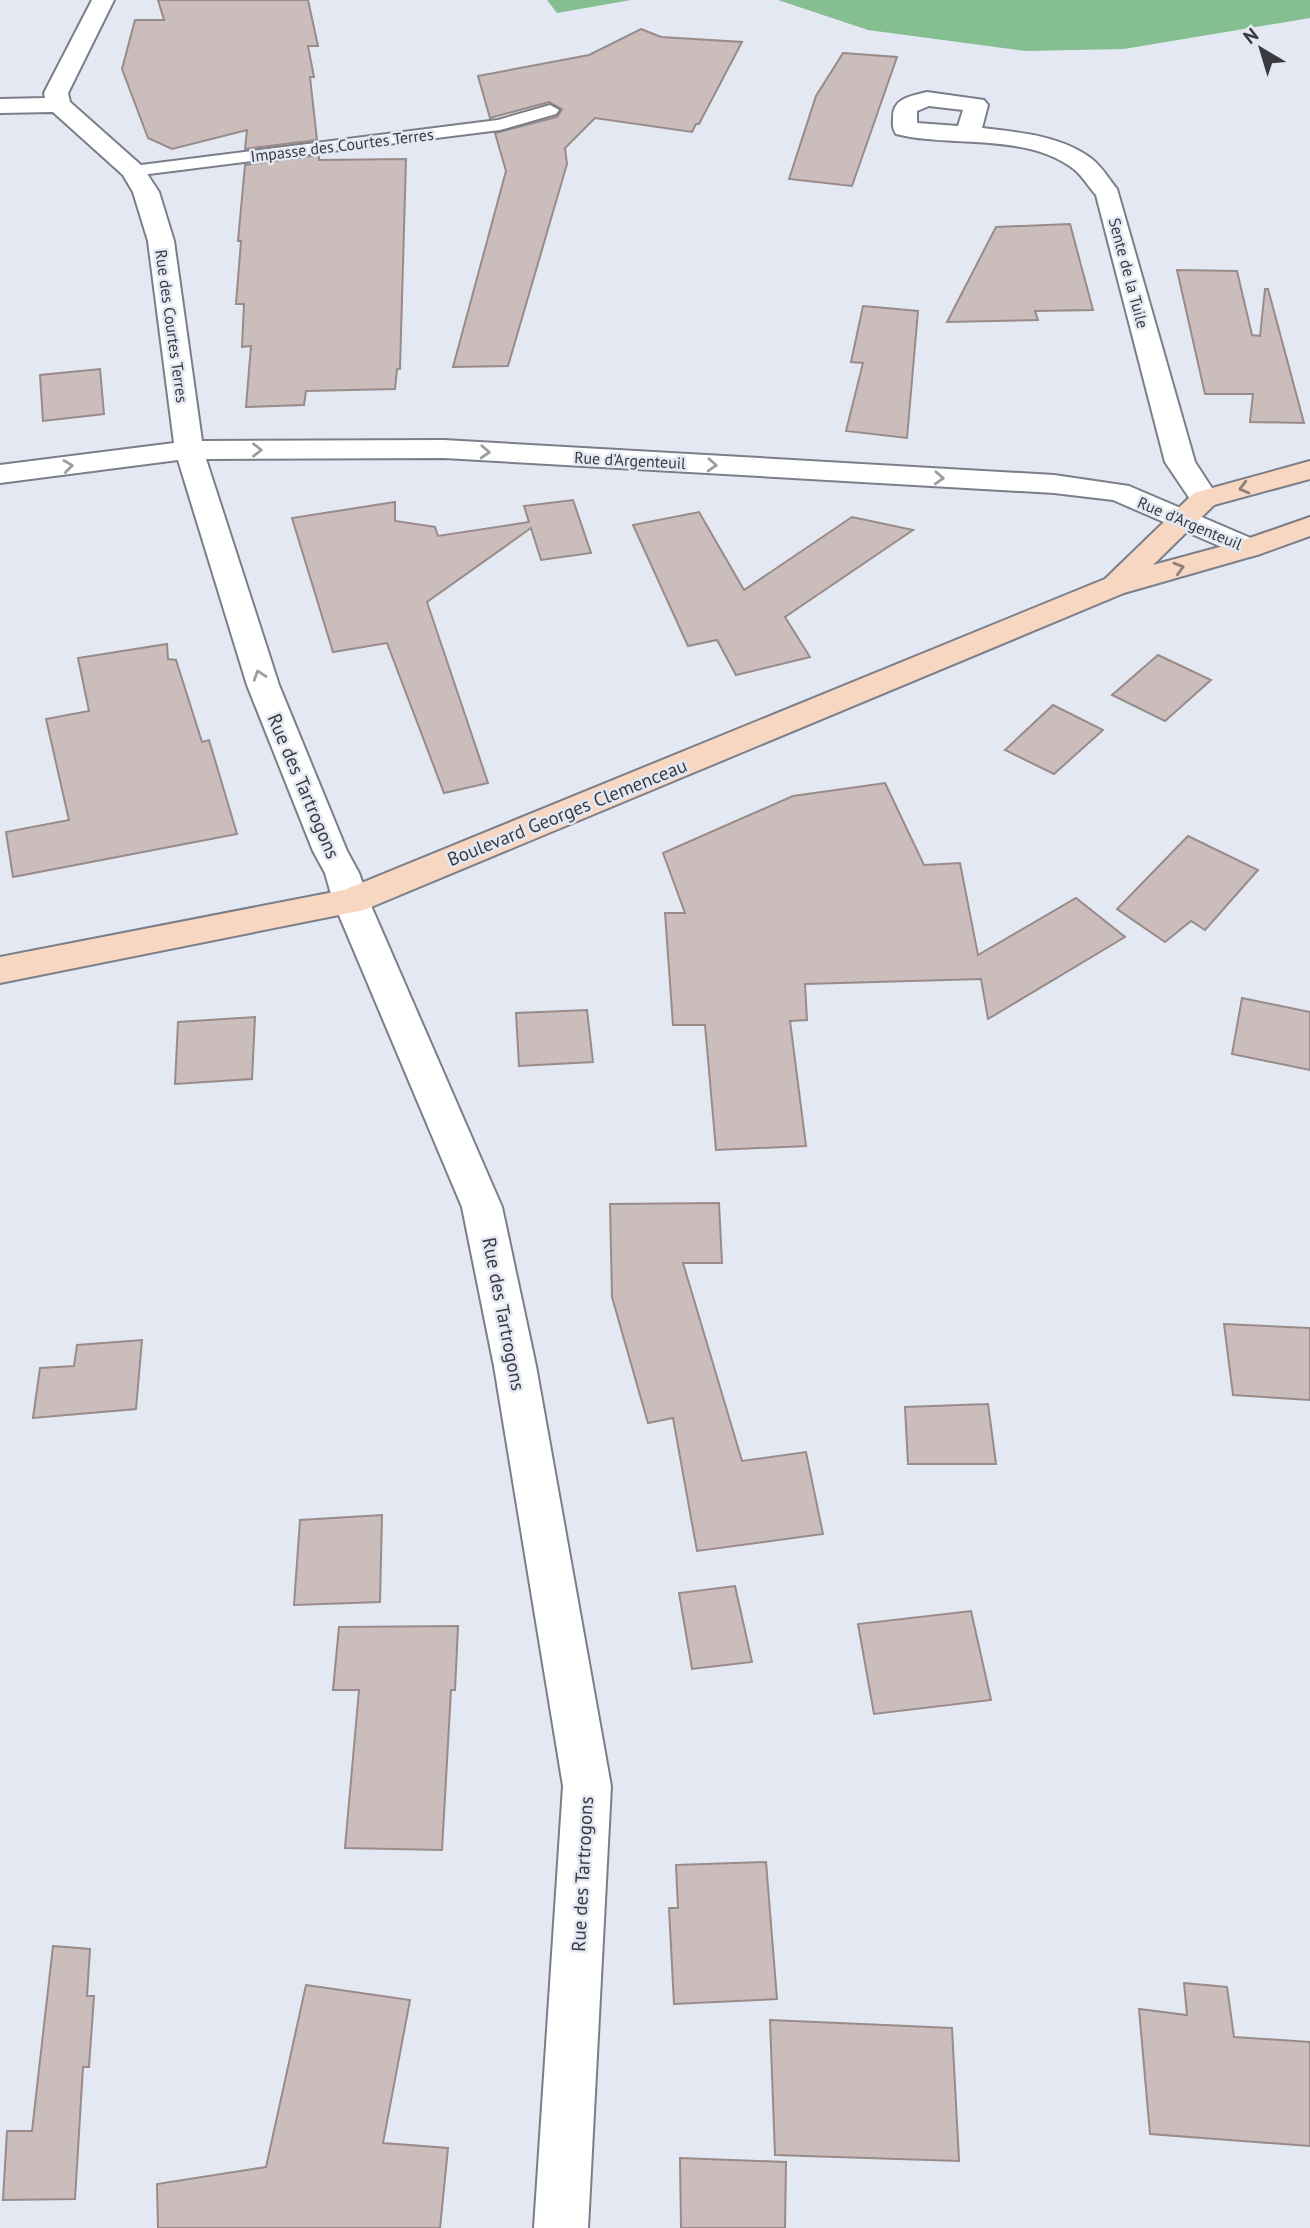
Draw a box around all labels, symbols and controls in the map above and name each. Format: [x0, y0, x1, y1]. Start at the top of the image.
north arrow [1226, 14, 1296, 84]
text: N [1238, 22, 1263, 49]
street label: Impasse des Courtes Terres [249, 124, 435, 166]
street label: Sente de la Tuile [1105, 216, 1153, 330]
street label: Rue des Courtes Terres [151, 248, 193, 404]
one-way arrow [253, 442, 263, 458]
one-way arrow [480, 444, 491, 459]
street label: Rue d'Argenteuil [574, 447, 687, 473]
one-way arrow [707, 457, 718, 472]
one-way arrow [62, 458, 74, 473]
one-way arrow [934, 470, 945, 485]
one-way arrow [1238, 480, 1250, 494]
street label: Rue d'Argenteuil [1135, 492, 1246, 554]
one-way arrow [1173, 562, 1185, 576]
one-way arrow [253, 669, 268, 681]
street label: Rue des Tartrogons [263, 710, 345, 862]
street label: Boulevard Georges Clemenceau [444, 753, 690, 871]
street label: Rue des Tartrogons [477, 1235, 531, 1393]
street label: Rue des Tartrogons [566, 1796, 598, 1952]

